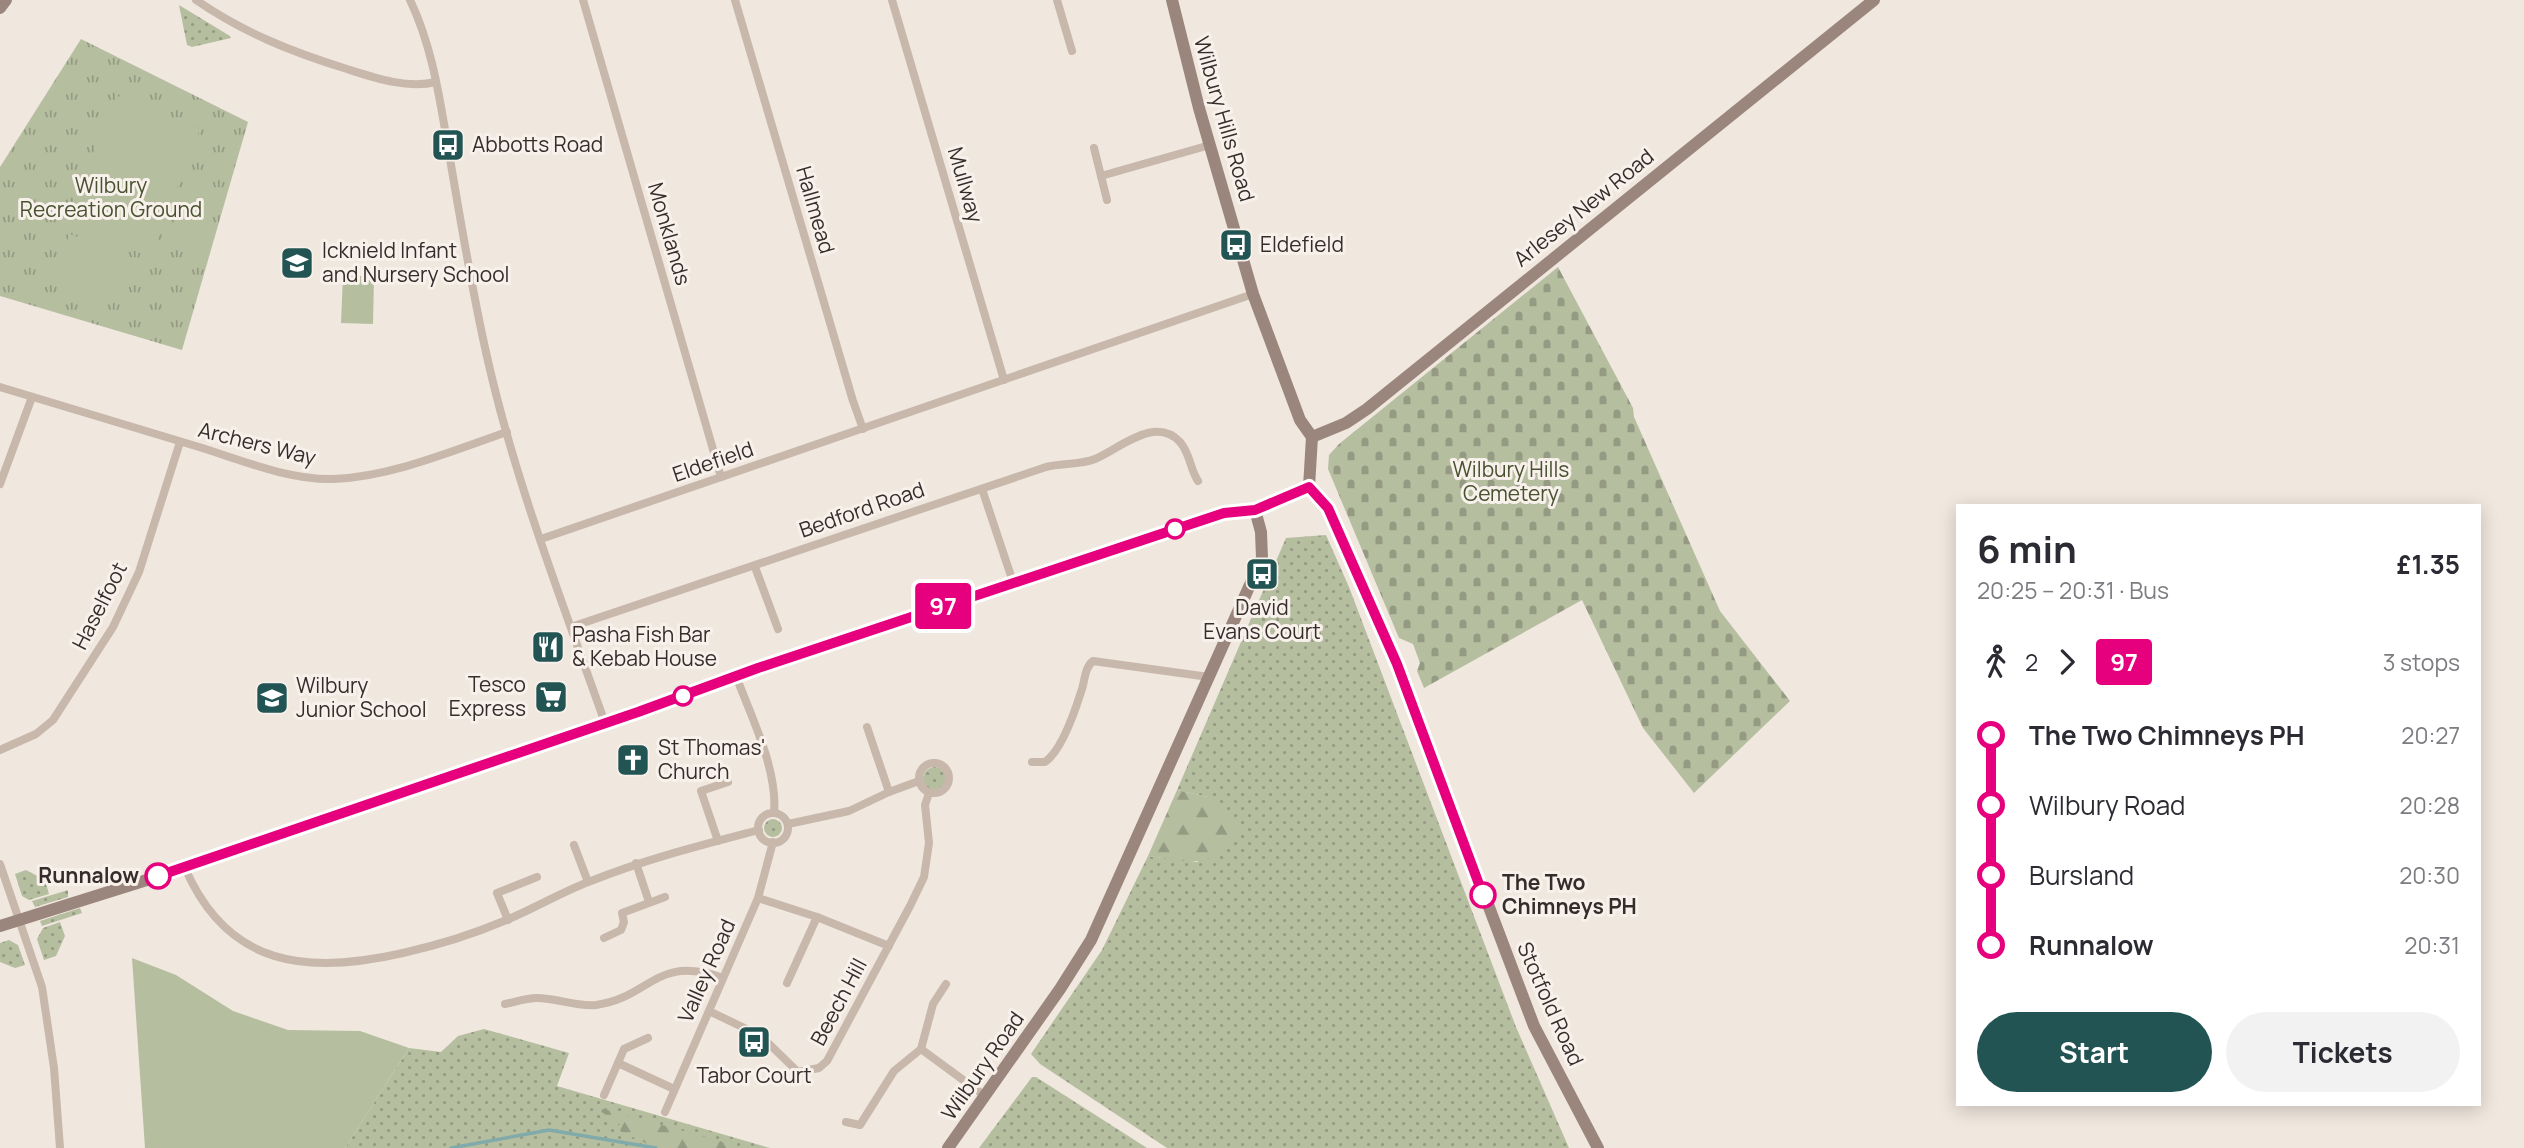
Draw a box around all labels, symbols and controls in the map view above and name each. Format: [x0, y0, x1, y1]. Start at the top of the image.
street label: Wilbury Hills Road [1188, 33, 1262, 205]
bus stop icon: Abbotts Road [429, 126, 467, 164]
place label: Abbotts Road [472, 130, 603, 158]
street label: Arlesey New Road [1507, 142, 1659, 272]
street label: Mullway [942, 144, 990, 226]
street label: Hallmead [790, 163, 842, 257]
park label: Wilbury Recreation Ground [20, 171, 202, 223]
street label: Monklands [642, 179, 698, 288]
bus stop icon: Eldefield [1217, 226, 1255, 264]
place label: Eldefield [1260, 230, 1344, 258]
place label: Icknield Infant and Nursery School [322, 236, 510, 288]
school or university icon: Icknield Infant and Nursery School [278, 244, 316, 282]
street label: Archers Way [196, 415, 319, 471]
street label: Eldefield [668, 434, 757, 488]
park label: Wilbury Hills Cemetery [1453, 455, 1569, 507]
street label: Bedford Road [795, 475, 928, 544]
unlabelled marker [1165, 519, 1185, 539]
text: 6 min [1977, 522, 2077, 574]
text: £1.35 [2397, 546, 2460, 582]
bus stop icon: David Evans Court [1243, 555, 1281, 593]
street label: Haselfoot [65, 557, 133, 654]
text: 20:25 – 20:31 · Bus [1977, 574, 2169, 606]
line badge: 97 [912, 583, 974, 629]
text: 97 [929, 589, 957, 622]
place label: David Evans Court [1203, 593, 1321, 645]
place label: Pasha Fish Bar & Kebab House [572, 620, 717, 672]
restaurant icon: Pasha Fish Bar & Kebab House [529, 628, 567, 666]
icon: walk [1977, 643, 2015, 681]
icon: forward [2048, 643, 2086, 681]
text: 97 [2110, 645, 2138, 678]
text: 2 [2025, 646, 2038, 678]
text: 3 stops [2383, 646, 2460, 678]
place label: Tesco Express [449, 670, 526, 722]
place label: Wilbury Junior School [296, 671, 427, 723]
supermarket icon: Tesco Express [532, 678, 570, 716]
school or university icon: Wilbury Junior School [253, 679, 291, 717]
unlabelled marker [673, 686, 693, 706]
text: The Two Chimneys PH [2029, 717, 2304, 753]
text: 20:27 [2401, 719, 2460, 751]
place label: St Thomas' Church [658, 733, 766, 785]
church icon: St Thomas' Church [614, 741, 652, 779]
text: Wilbury Road [2029, 787, 2186, 823]
text: 20:28 [2400, 789, 2460, 821]
text: Bursland [2029, 857, 2134, 893]
text: 20:30 [2399, 859, 2460, 891]
place label: Runnalow [38, 861, 139, 889]
marker: Runnalow [145, 863, 171, 889]
place label: The Two Chimneys PH [1502, 868, 1637, 920]
marker: The Two Chimneys PH [1470, 882, 1496, 908]
street label: Valley Road [671, 915, 741, 1027]
text: Runnalow [2029, 927, 2154, 963]
text: 20:31 [2404, 929, 2460, 961]
street label: Stotfold Road [1511, 937, 1591, 1070]
street label: Beech Hill [803, 953, 873, 1050]
street label: Wilbury Road [934, 1006, 1030, 1125]
button: Start [1977, 1012, 2212, 1092]
button: Tickets [2226, 1012, 2460, 1092]
bus stop icon: Tabor Court [735, 1023, 773, 1061]
place label: Tabor Court [696, 1061, 812, 1089]

